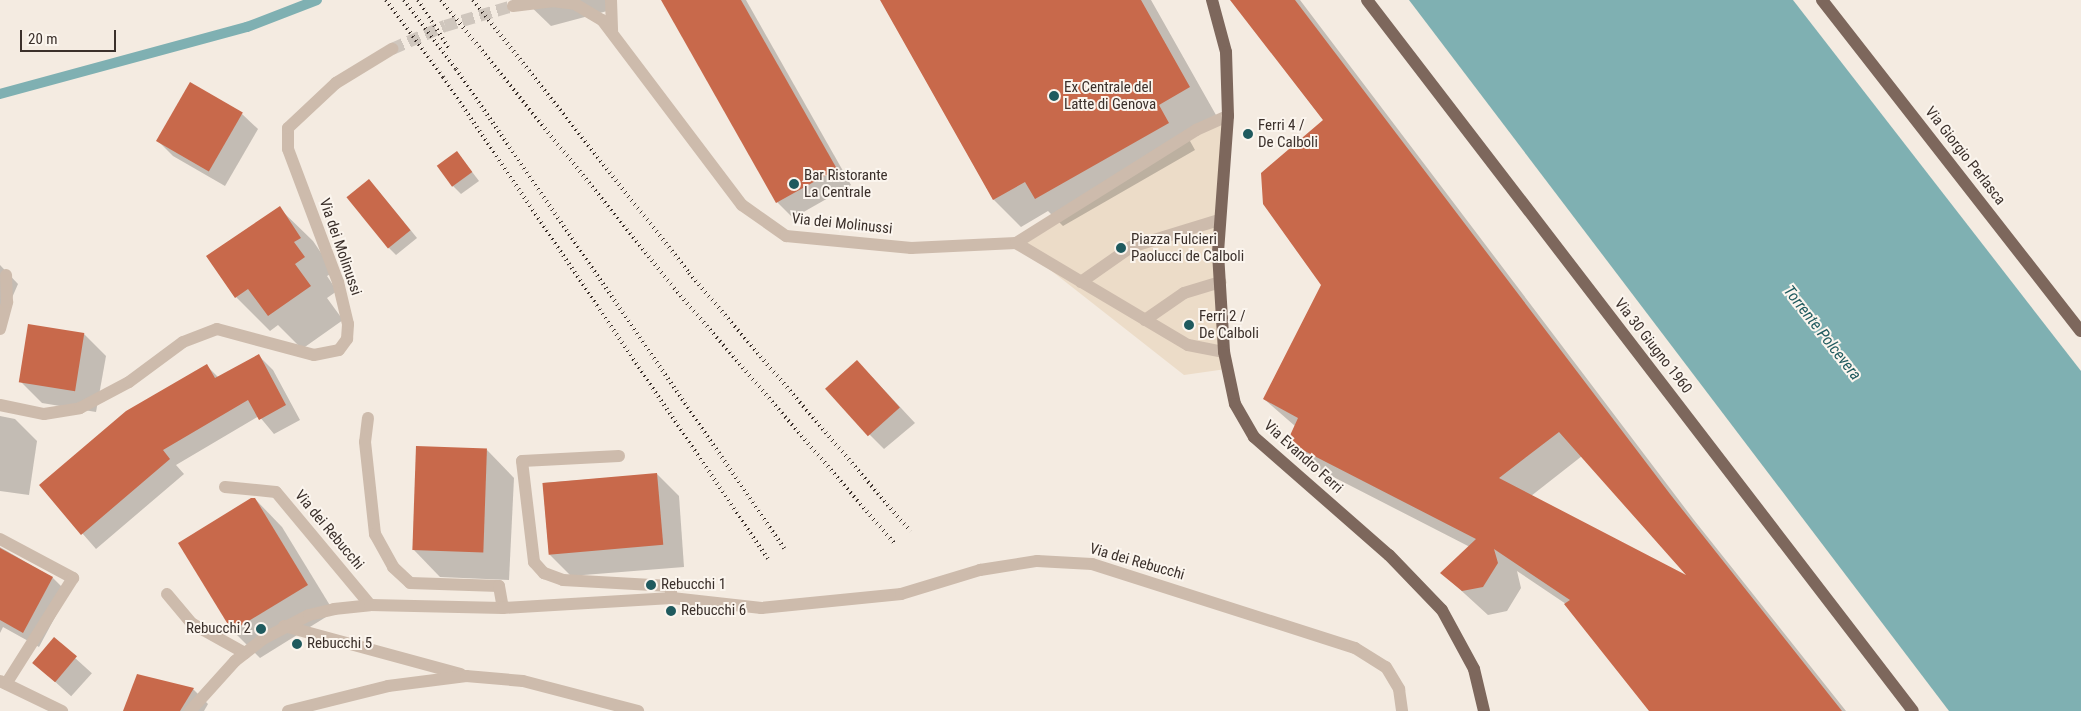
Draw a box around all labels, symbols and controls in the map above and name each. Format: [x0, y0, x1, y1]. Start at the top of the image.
scale bar [22, 20, 119, 52]
text: 20 m [28, 30, 58, 48]
place label: Ex Centrale del Latte di Genova [1064, 78, 1156, 113]
marker: Ex Centrale del Latte di Genova [1048, 90, 1060, 102]
street label: Via Giorgio Perlasca [1921, 103, 2009, 209]
place label: Ferri 4 / De Calboli [1258, 116, 1318, 151]
marker: Ferri 4 / De Calboli [1242, 128, 1254, 140]
place label: Bar Ristorante La Centrale [804, 166, 888, 201]
marker: Bar Ristorante La Centrale [788, 178, 800, 190]
street label: Via dei Molinussi [315, 196, 365, 298]
street label: Via dei Molinussi [791, 210, 893, 238]
place label: Piazza Fulcieri Paolucci de Calboli [1131, 230, 1244, 265]
marker: Piazza Fulcieri Paolucci de Calboli [1115, 242, 1127, 254]
water label: Torrente Polcevera [1779, 282, 1865, 384]
street label: Via 30 Giugno 1960 [1610, 295, 1696, 397]
place label: Ferri 2 / De Calboli [1199, 307, 1259, 342]
marker: Ferri 2 / De Calboli [1183, 319, 1195, 331]
street label: Via Evandro Ferri [1260, 417, 1346, 497]
street label: Via dei Rebucchi [291, 487, 367, 573]
street label: Via dei Rebucchi [1087, 540, 1187, 584]
place label: Rebucchi 1 [661, 576, 726, 594]
marker: Rebucchi 1 [645, 579, 657, 591]
place label: Rebucchi 6 [681, 602, 746, 620]
marker: Rebucchi 6 [665, 605, 677, 617]
place label: Rebucchi 2 [186, 620, 251, 638]
marker: Rebucchi 2 [255, 623, 267, 635]
place label: Rebucchi 5 [307, 635, 372, 653]
marker: Rebucchi 5 [291, 638, 303, 650]

